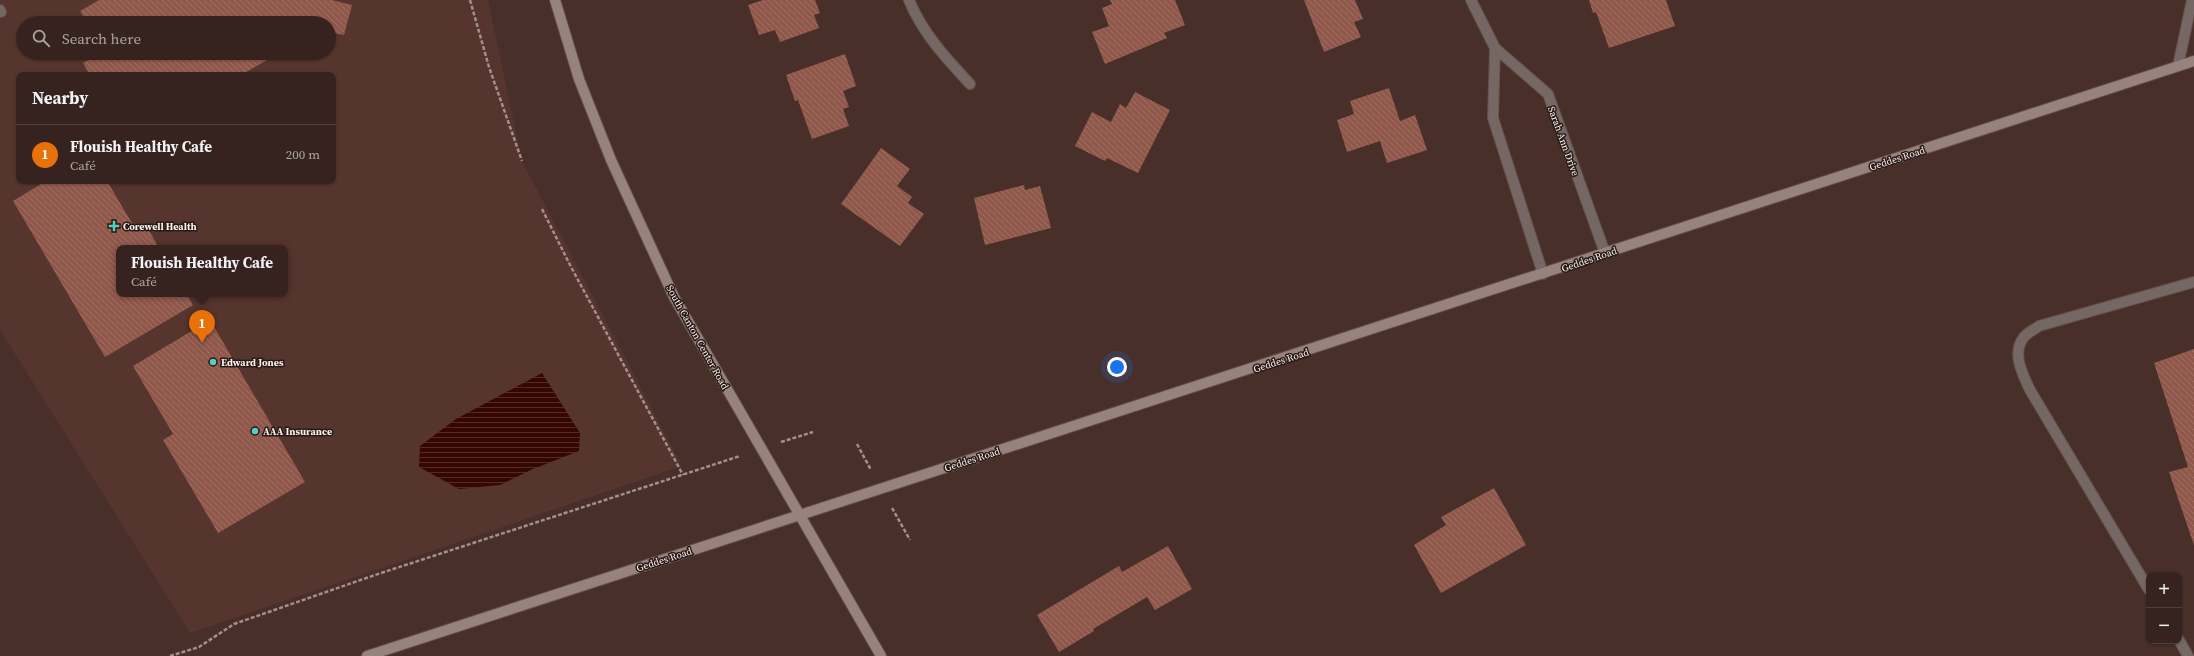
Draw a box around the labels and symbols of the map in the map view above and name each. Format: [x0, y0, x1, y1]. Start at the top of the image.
street label: Sarah Ann Drive [1545, 105, 1582, 178]
street label: Geddes Road [1868, 143, 1927, 174]
marker: Corewell Health [108, 220, 120, 232]
place label: Corewell Health [123, 220, 197, 233]
street label: Geddes Road [1560, 244, 1619, 275]
street label: South Canton Center Road [663, 283, 732, 392]
pin: 1 [189, 310, 215, 343]
street label: Geddes Road [1252, 345, 1311, 376]
place label: Edward Jones [221, 356, 284, 369]
marker: Edward Jones [208, 357, 218, 367]
your location [1107, 357, 1127, 377]
place label: AAA Insurance [263, 425, 332, 438]
marker: AAA Insurance [250, 426, 260, 436]
street label: Geddes Road [943, 444, 1002, 475]
street label: Geddes Road [635, 544, 694, 575]

